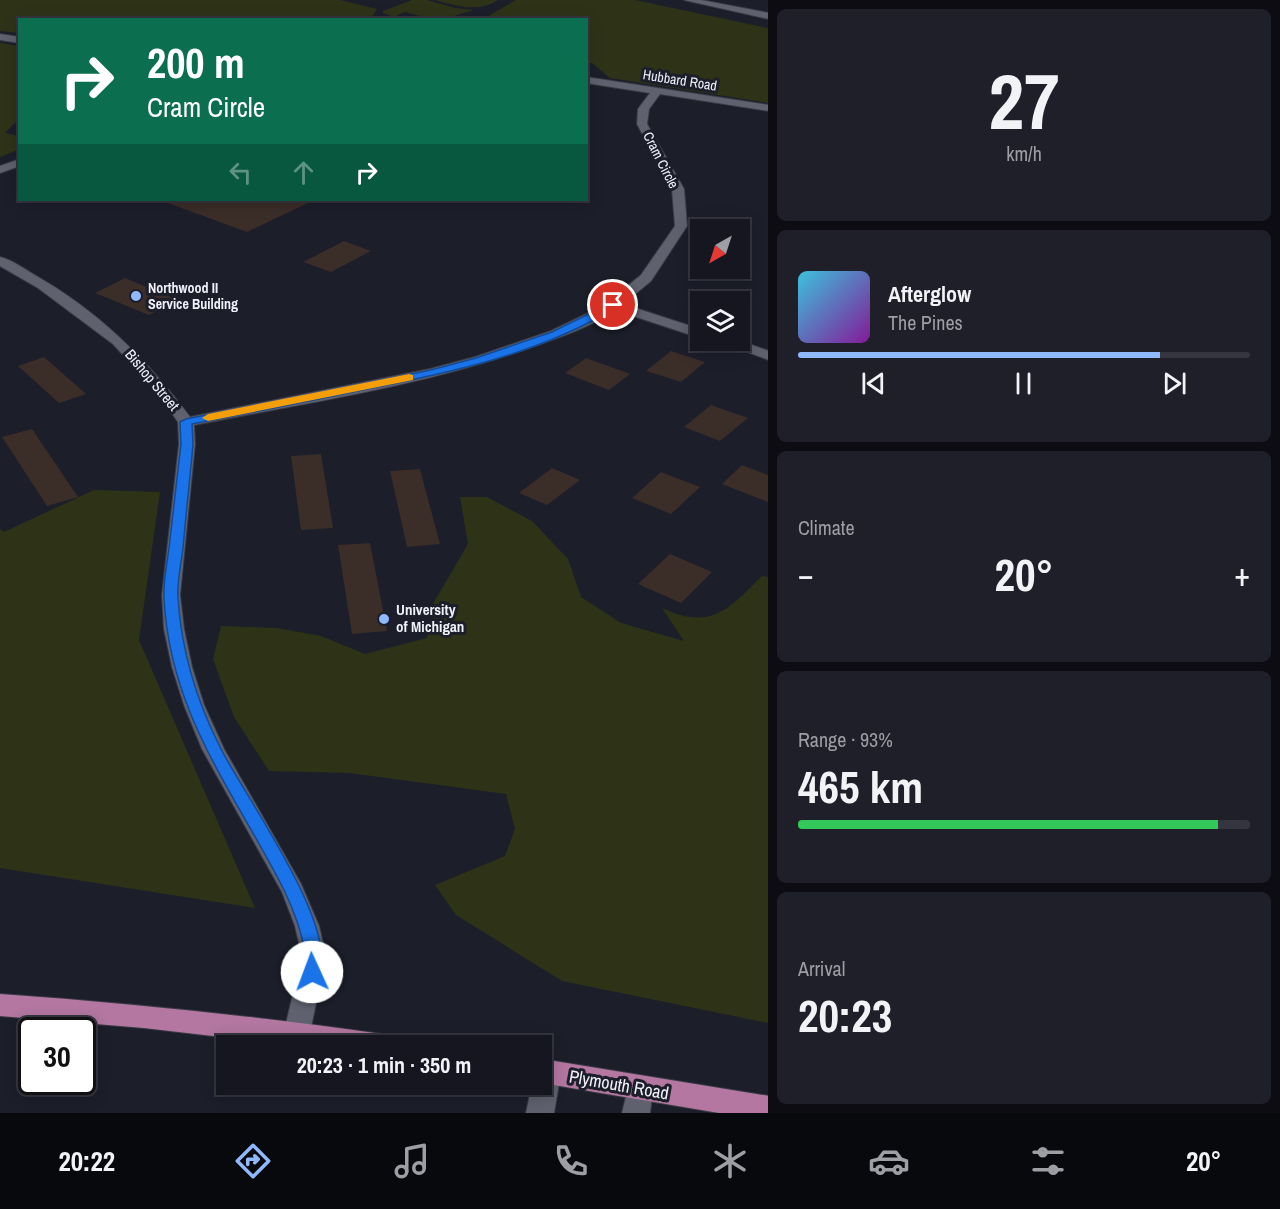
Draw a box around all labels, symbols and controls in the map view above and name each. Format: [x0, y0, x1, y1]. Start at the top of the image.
text: 200 m [147, 35, 245, 91]
icon: right [48, 42, 126, 120]
text: 27 [988, 48, 1060, 153]
street label: Hubbard Road [642, 65, 718, 95]
text: Cram Circle [147, 89, 265, 125]
street label: Cram Circle [639, 129, 683, 191]
text: km/h [1006, 140, 1042, 167]
icon: left [224, 156, 257, 189]
icon: ahead [287, 156, 320, 189]
icon: right [350, 156, 383, 189]
north arrow [690, 219, 750, 279]
map controls [690, 219, 750, 351]
place label: Northwood II Service Building [148, 279, 238, 313]
pin [587, 279, 638, 330]
text: Afterglow [888, 279, 971, 309]
icon: arrive [596, 288, 629, 321]
marker: Northwood II Service Building [129, 289, 143, 303]
button: layers [690, 291, 750, 351]
text: The Pines [888, 309, 963, 336]
street label: Bishop Street [120, 344, 185, 415]
icon: previous [857, 367, 890, 400]
icon: pause [1007, 367, 1040, 400]
icon: next [1158, 367, 1191, 400]
text: Climate [798, 514, 855, 541]
text: 20° [994, 544, 1054, 605]
text: − [798, 552, 814, 596]
text: + [1234, 552, 1250, 596]
place label: University of Michigan [396, 599, 464, 637]
marker: University of Michigan [377, 612, 391, 626]
text: Range · 93% [798, 726, 893, 753]
text: 465 km [798, 756, 923, 817]
position arrow [280, 940, 344, 1004]
text: Arrival [798, 955, 845, 982]
text: 20:23 [798, 985, 892, 1046]
speed limit sign: 30 [18, 1017, 96, 1095]
text: 20:23 · 1 min · 350 m [297, 1050, 471, 1080]
street label: Plymouth Road [567, 1063, 671, 1106]
icon: directions [232, 1140, 274, 1182]
icon: music [391, 1140, 433, 1182]
icon: phone [550, 1140, 592, 1182]
icon: climate [709, 1140, 751, 1182]
icon: car [868, 1140, 910, 1182]
icon: filters [1027, 1140, 1069, 1182]
text: 20:22 [58, 1143, 115, 1179]
text: 20° [1186, 1143, 1221, 1179]

